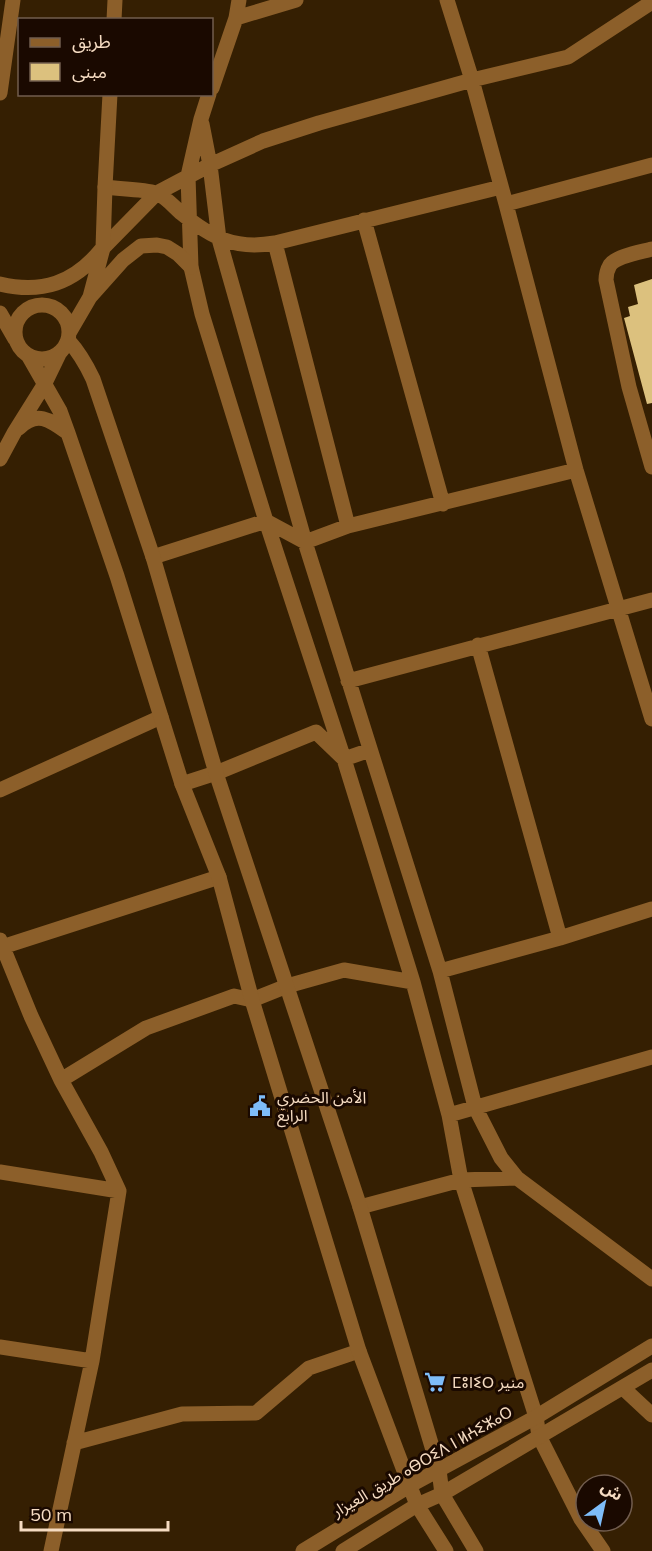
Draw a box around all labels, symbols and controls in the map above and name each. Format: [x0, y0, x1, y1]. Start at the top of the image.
legend [18, 18, 213, 96]
text: طريق [72, 30, 111, 53]
text: مبنى [72, 60, 107, 83]
place label: الأمن الحضري الرابع [277, 1087, 366, 1128]
public building icon: الأمن الحضري الرابع [248, 1094, 272, 1118]
supermarket icon: ⵎⵓⵏⵉⵔ منير [423, 1370, 447, 1394]
place label: ⵎⵓⵏⵉⵔ منير [452, 1372, 524, 1392]
street label: طريق العيزار ⴰⴱⵔⵉⴷ ⵏ ⵍⵄⵉⵣⴰⵔ [327, 1401, 516, 1522]
north arrow [574, 1473, 634, 1533]
text: ش [598, 1476, 627, 1505]
scale bar [21, 1494, 168, 1532]
text: 50 m [30, 1503, 72, 1526]

